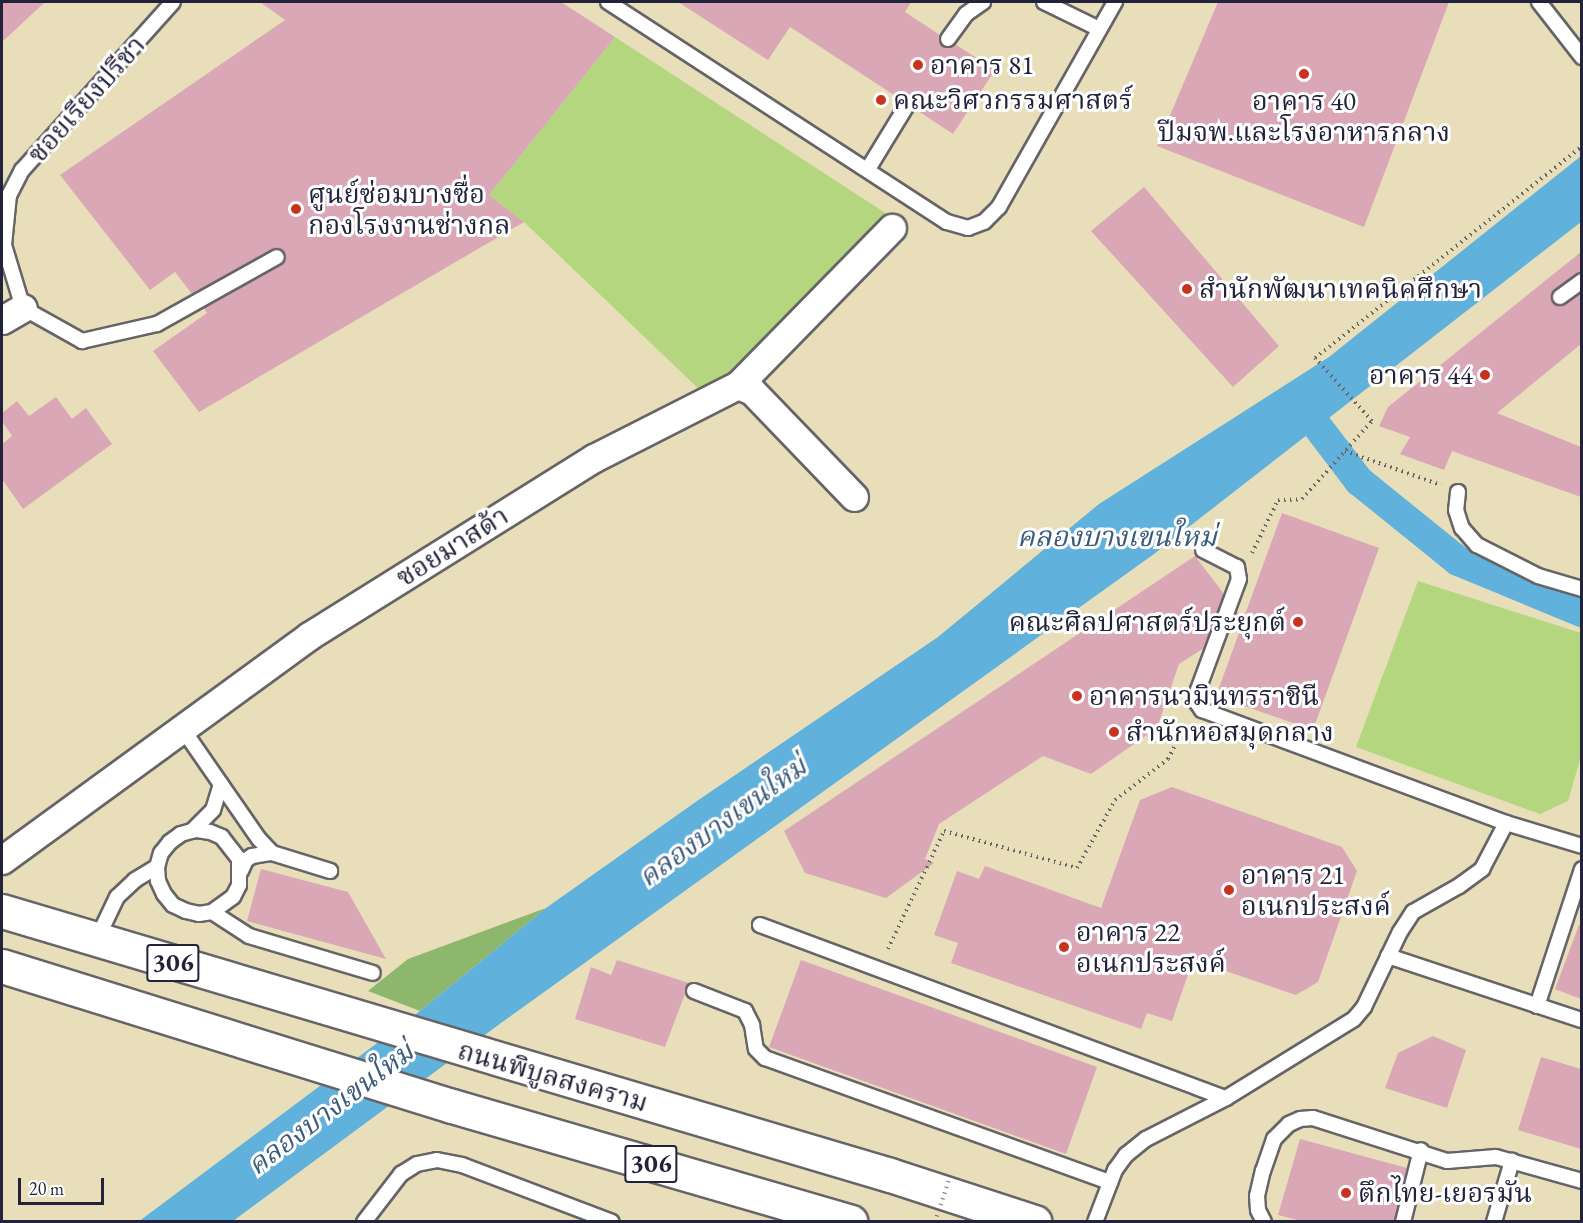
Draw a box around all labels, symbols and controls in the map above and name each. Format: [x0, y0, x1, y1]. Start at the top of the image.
street label: ซอยเรียงปรีชา [20, 29, 152, 169]
place label: อาคาร 81 [930, 49, 1034, 81]
marker: อาคาร 81 [911, 58, 925, 72]
marker: อาคาร 40 ปีมจพ.และโรงอาหารกลาง [1297, 67, 1311, 81]
place label: คณะวิศวกรรมศาสตร์ [893, 84, 1132, 116]
place label: อาคาร 40 ปีมจพ.และโรงอาหารกลาง [1158, 84, 1450, 147]
marker: คณะวิศวกรรมศาสตร์ [874, 93, 888, 107]
place label: ศูนย์ซ่อมบางซื่อ กองโรงงานช่างกล [308, 177, 511, 240]
marker: ศูนย์ซ่อมบางซื่อ กองโรงงานช่างกล [289, 202, 303, 216]
place label: สำนักพัฒนาเทคนิคศึกษา [1199, 273, 1482, 305]
marker: สำนักพัฒนาเทคนิคศึกษา [1180, 282, 1194, 296]
place label: อาคาร 44 [1369, 359, 1473, 391]
marker: อาคาร 44 [1478, 368, 1492, 382]
street label: ซอยมาสด้า [390, 499, 514, 593]
water label: คลองบางเขนใหม่ [1017, 519, 1217, 553]
place label: คณะศิลปศาสตร์ประยุกต์ [1009, 606, 1286, 638]
marker: คณะศิลปศาสตร์ประยุกต์ [1291, 615, 1305, 629]
place label: อาคารนวมินทรราชินี [1089, 680, 1319, 712]
marker: อาคารนวมินทรราชินี [1070, 689, 1084, 703]
place label: สำนักหอสมุดกลาง [1126, 716, 1334, 748]
marker: สำนักหอสมุดกลาง [1107, 725, 1121, 739]
water label: คลองบางเขนใหม่ [631, 749, 813, 893]
place label: อาคาร 21 อเนกประสงค์ [1241, 858, 1391, 921]
marker: อาคาร 21 อเนกประสงค์ [1222, 883, 1236, 897]
place label: อาคาร 22 อเนกประสงค์ [1076, 915, 1226, 978]
road number: 306 [146, 940, 200, 986]
marker: อาคาร 22 อเนกประสงค์ [1057, 940, 1071, 954]
street label: ถนนพิบูลสงคราม [454, 1033, 652, 1119]
water label: คลองบางเขนใหม่ [240, 1034, 420, 1182]
road number: 306 [624, 1141, 678, 1187]
scale bar [21, 1166, 106, 1204]
text: 20 m [29, 1177, 64, 1200]
place label: ตึกไทย-เยอรมัน [1358, 1177, 1532, 1209]
marker: ตึกไทย-เยอรมัน [1339, 1186, 1353, 1200]

